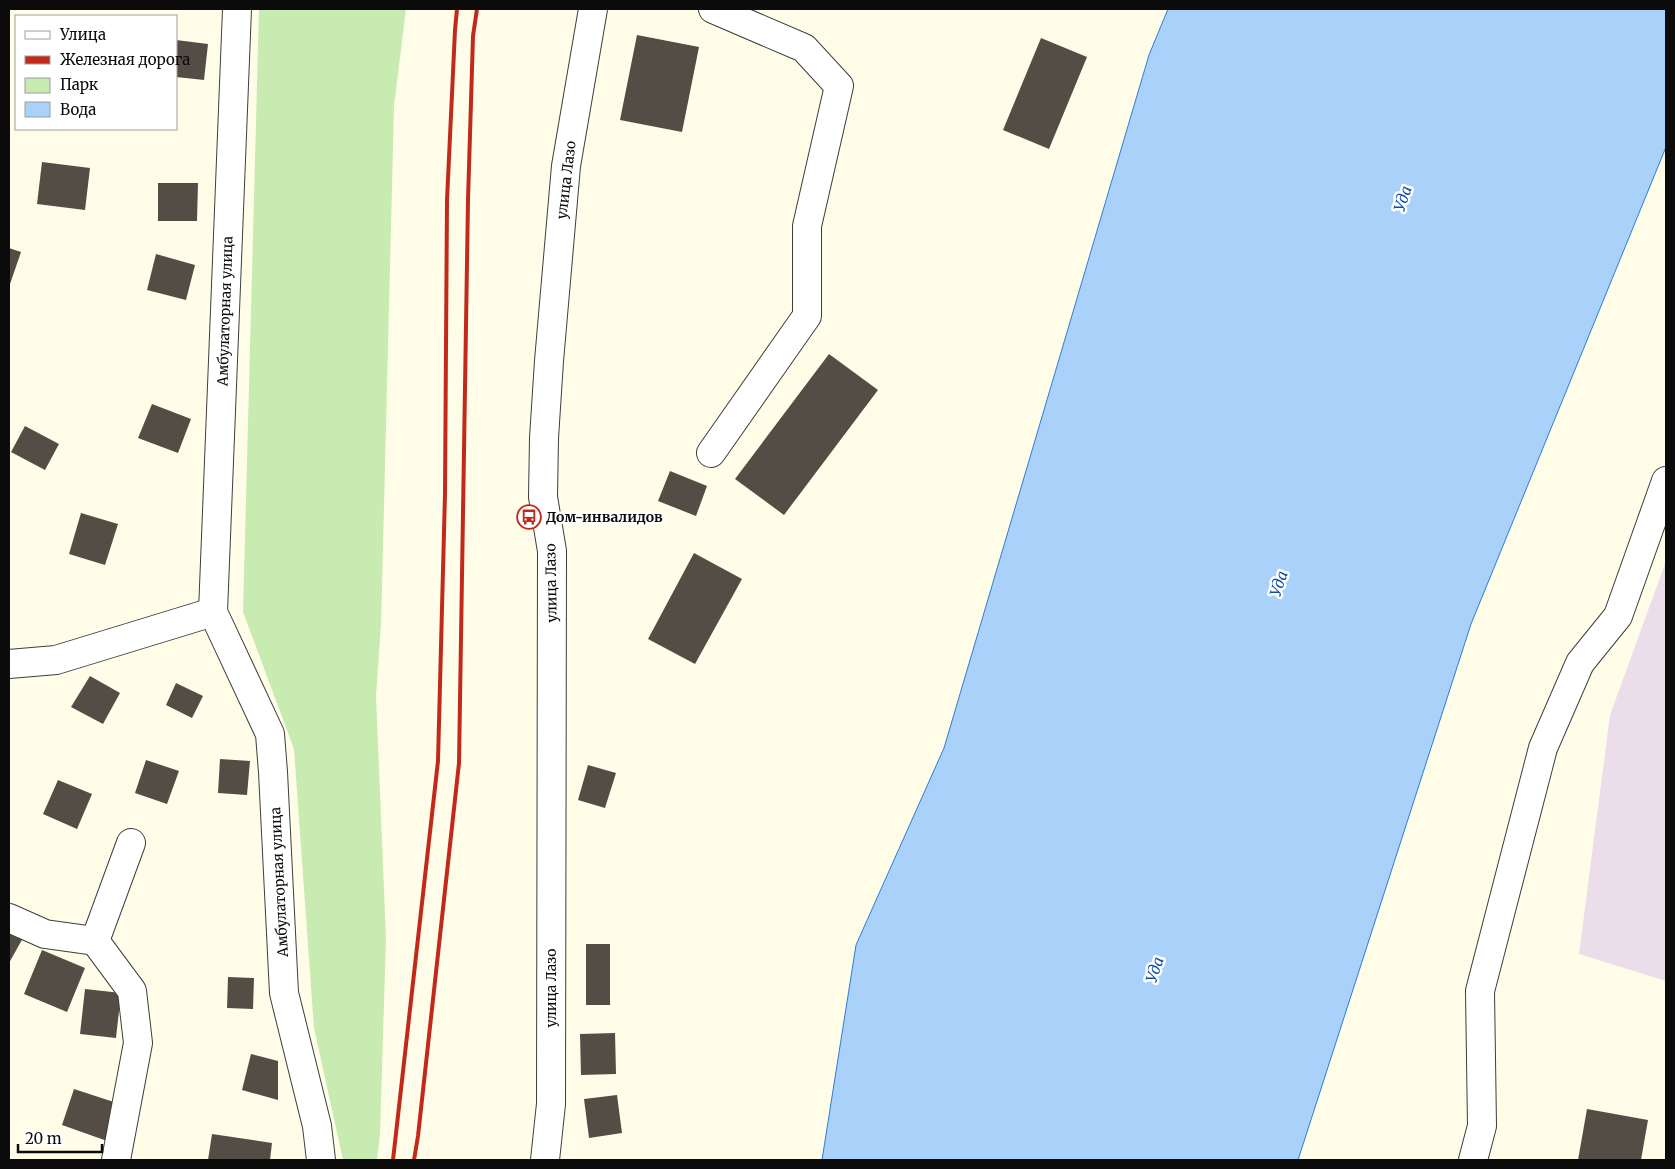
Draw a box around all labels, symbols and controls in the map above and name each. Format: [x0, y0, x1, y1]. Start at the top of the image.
legend [15, 15, 178, 130]
text: Улица [59, 25, 106, 44]
text: Железная дорога [60, 50, 190, 69]
text: Парк [60, 75, 99, 94]
text: Вода [60, 100, 96, 119]
street label: улица Лазо [552, 140, 580, 220]
water label: Уда [1389, 183, 1416, 214]
street label: Амбулаторная улица [213, 235, 237, 387]
bus stop icon: Дом-инвалидов [516, 504, 542, 530]
place label: Дом-инвалидов [546, 508, 663, 526]
street label: улица Лазо [541, 543, 561, 623]
water label: Уда [1265, 568, 1292, 599]
street label: Амбулаторная улица [266, 806, 292, 958]
street label: улица Лазо [542, 949, 560, 1027]
water label: Уда [1141, 954, 1168, 985]
scale bar [18, 1122, 101, 1154]
text: 20 m [25, 1129, 62, 1148]

